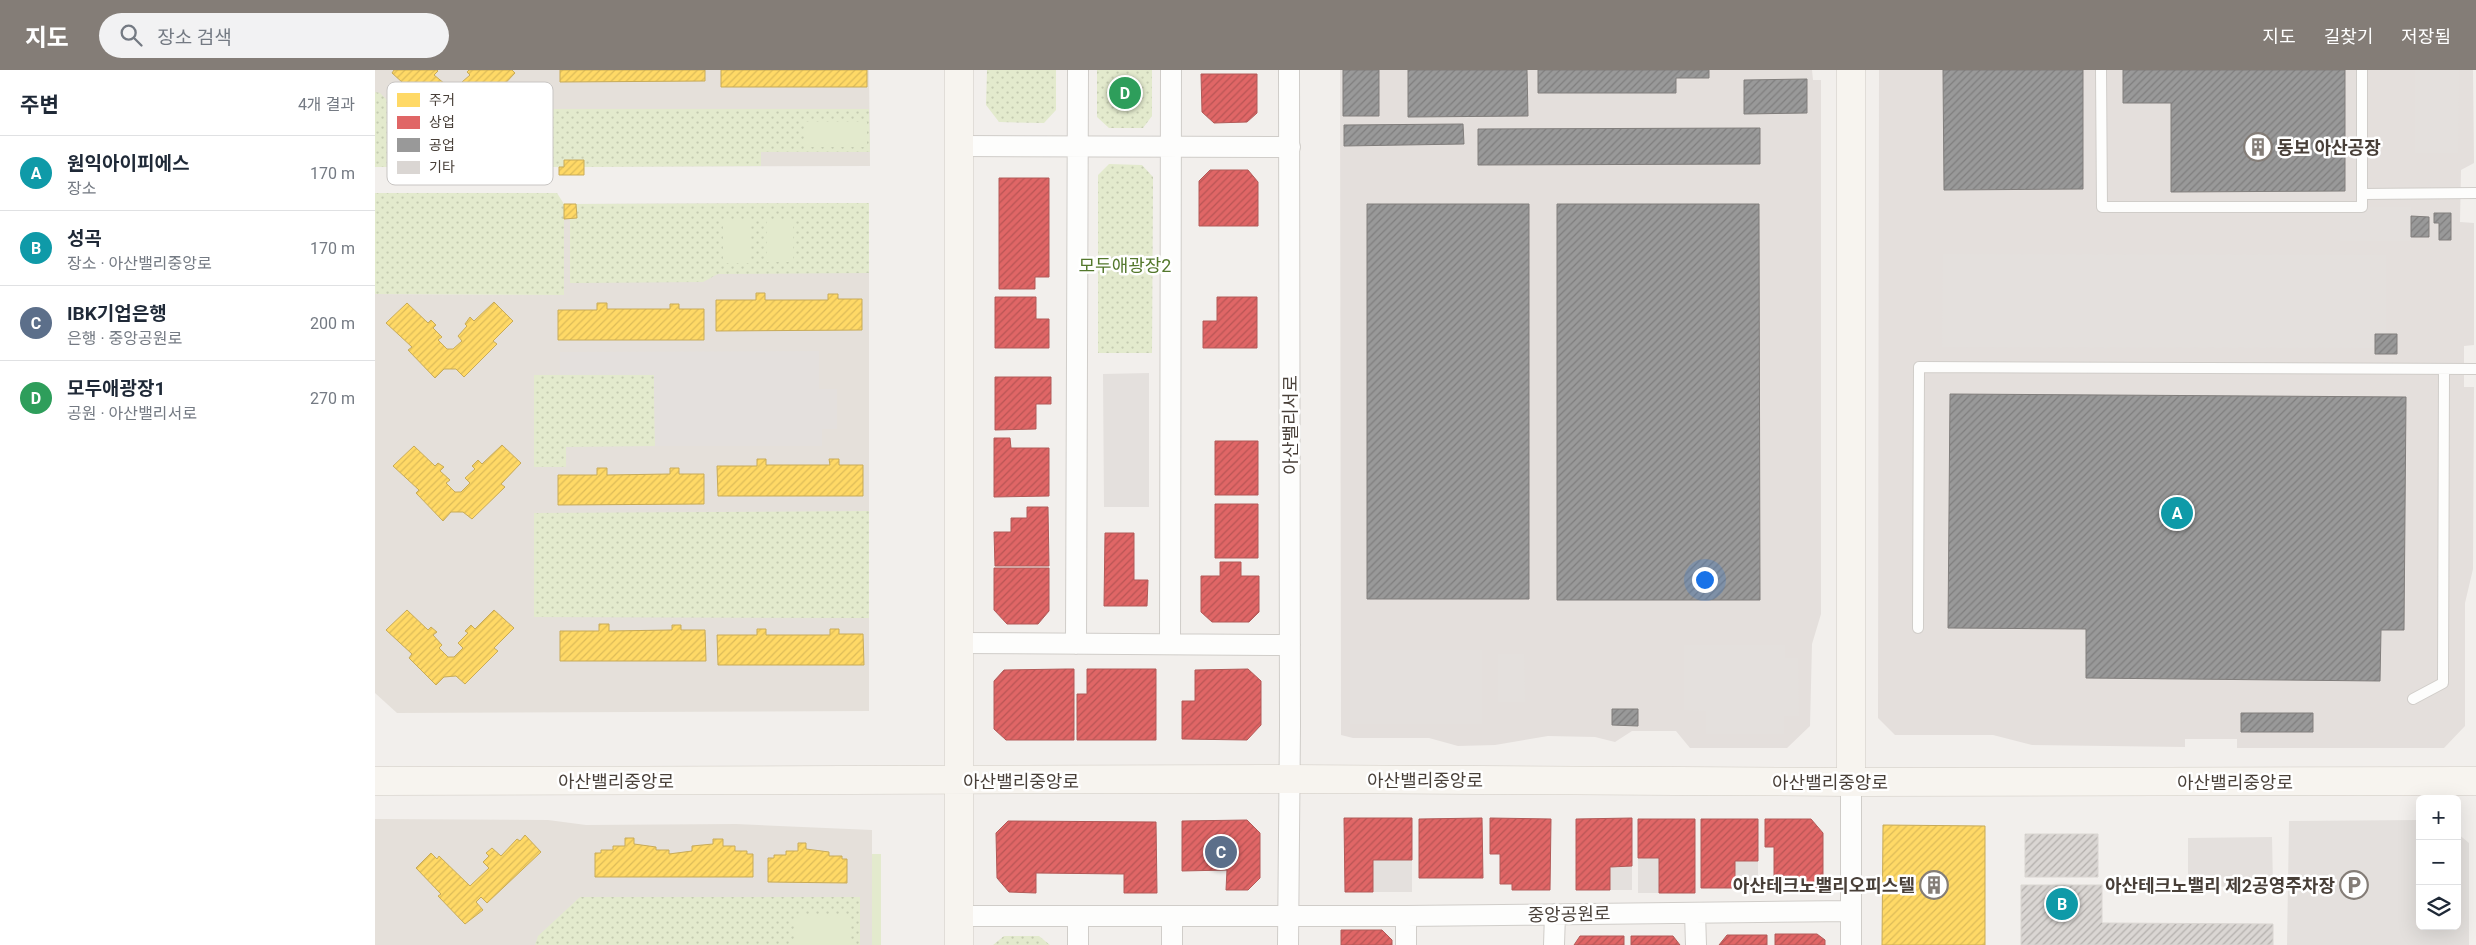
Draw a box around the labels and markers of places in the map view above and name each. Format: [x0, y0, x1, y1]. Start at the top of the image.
pin: D [1109, 74, 1141, 112]
building icon: 동보 아산공장 [2243, 132, 2273, 162]
place label: 동보 아산공장 [2277, 137, 2381, 158]
pin: A [2161, 494, 2193, 532]
pin: C [1205, 833, 1237, 871]
building icon: 아산테크노밸리오피스텔 [1919, 870, 1949, 900]
parking icon: 아산테크노밸리 제2공영주차장 [2339, 870, 2369, 900]
place label: 아산테크노밸리오피스텔 [1733, 875, 1915, 896]
place label: 아산테크노밸리 제2공영주차장 [2105, 875, 2335, 896]
pin: B [2046, 885, 2078, 923]

